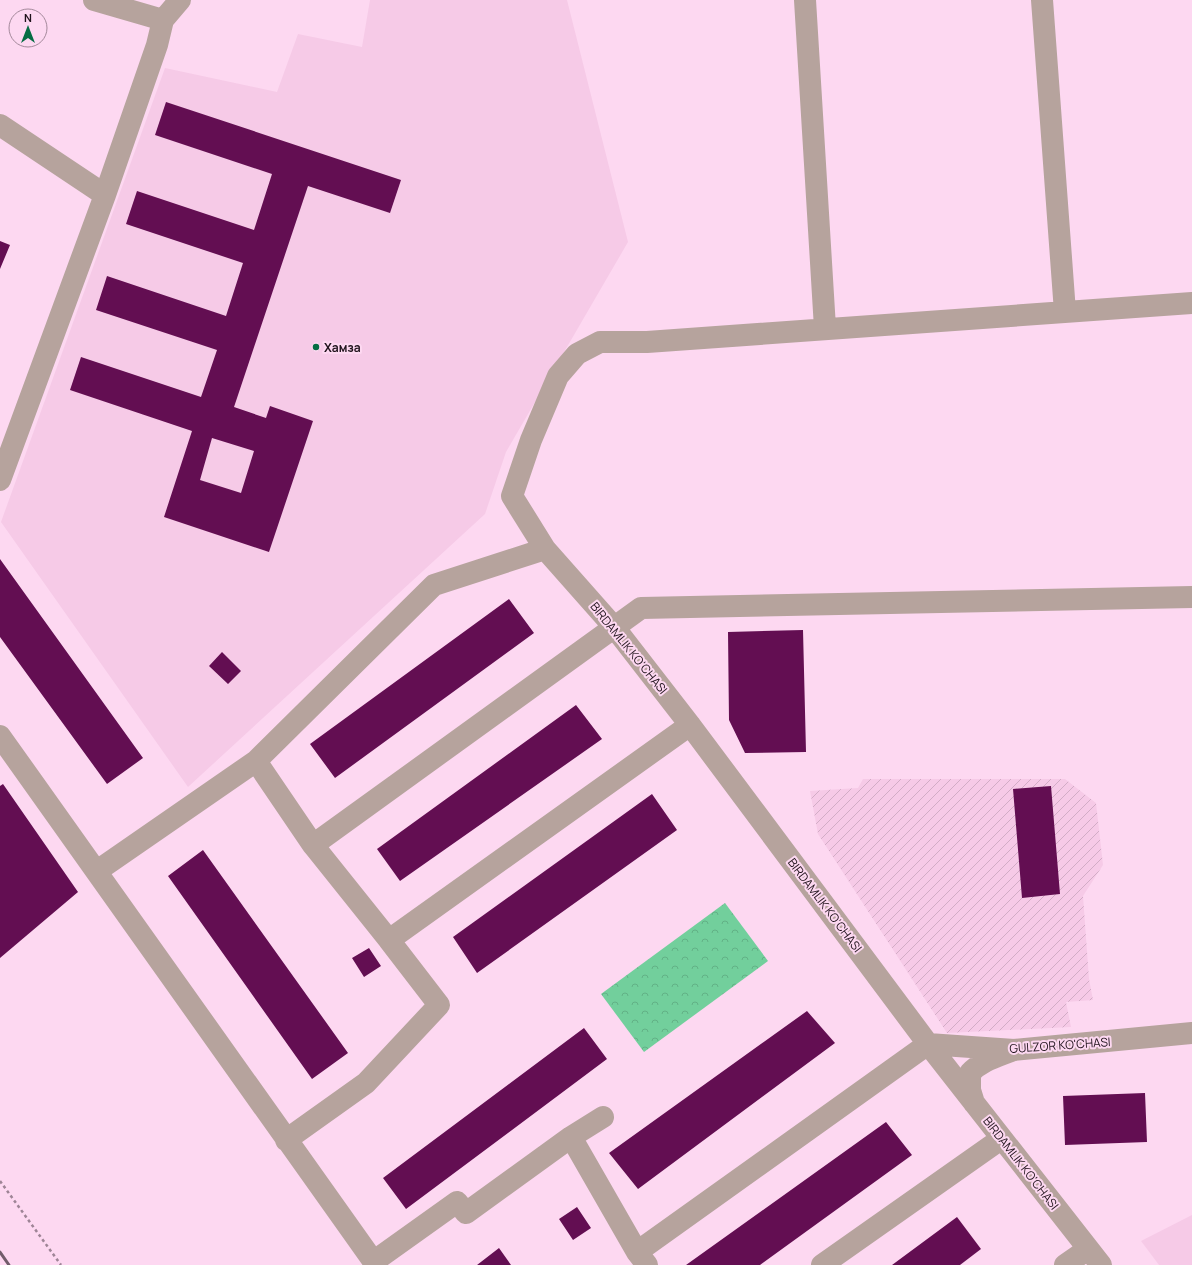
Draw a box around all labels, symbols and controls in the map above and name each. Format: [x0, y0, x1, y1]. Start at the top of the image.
north arrow [8, 8, 48, 48]
text: N [24, 10, 32, 25]
place label: Хамза [324, 339, 361, 356]
marker: Хамза [311, 342, 321, 352]
street label: BIRDAMLIK KO'CHASI [587, 598, 671, 698]
street label: BIRDAMLIK KO'CHASI [784, 854, 866, 956]
street label: GULZOR KO'CHASI [1009, 1033, 1111, 1057]
street label: BIRDAMLIK KO'CHASI [979, 1113, 1063, 1213]

